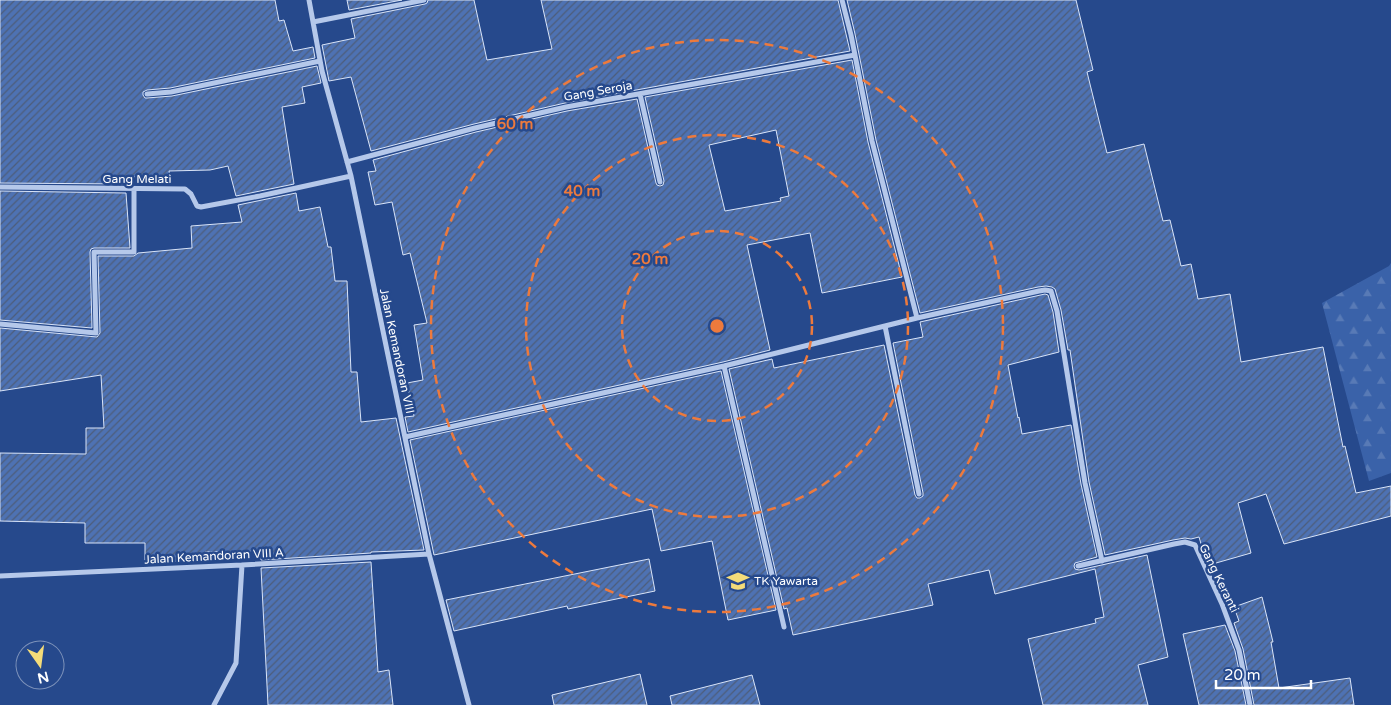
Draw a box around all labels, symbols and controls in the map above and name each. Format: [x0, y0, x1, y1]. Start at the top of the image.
street label: Gang Seroja [563, 78, 633, 104]
text: 60 m [497, 115, 533, 133]
street label: Gang Melati [102, 172, 172, 186]
text: 40 m [564, 182, 600, 200]
text: 20 m [632, 250, 668, 268]
street label: Jalan Kemandoran VIII [377, 287, 417, 415]
centre of rings [708, 317, 726, 335]
street label: Gang Keranti [1196, 541, 1242, 615]
street label: Jalan Kemandoran VIII A [144, 545, 284, 567]
school or university icon: TK Yawarta [725, 568, 751, 594]
place label: TK Yawarta [754, 574, 818, 588]
north arrow [15, 640, 65, 690]
scale bar [1216, 658, 1311, 690]
text: 20 m [1224, 666, 1261, 684]
text: N [36, 668, 51, 687]

